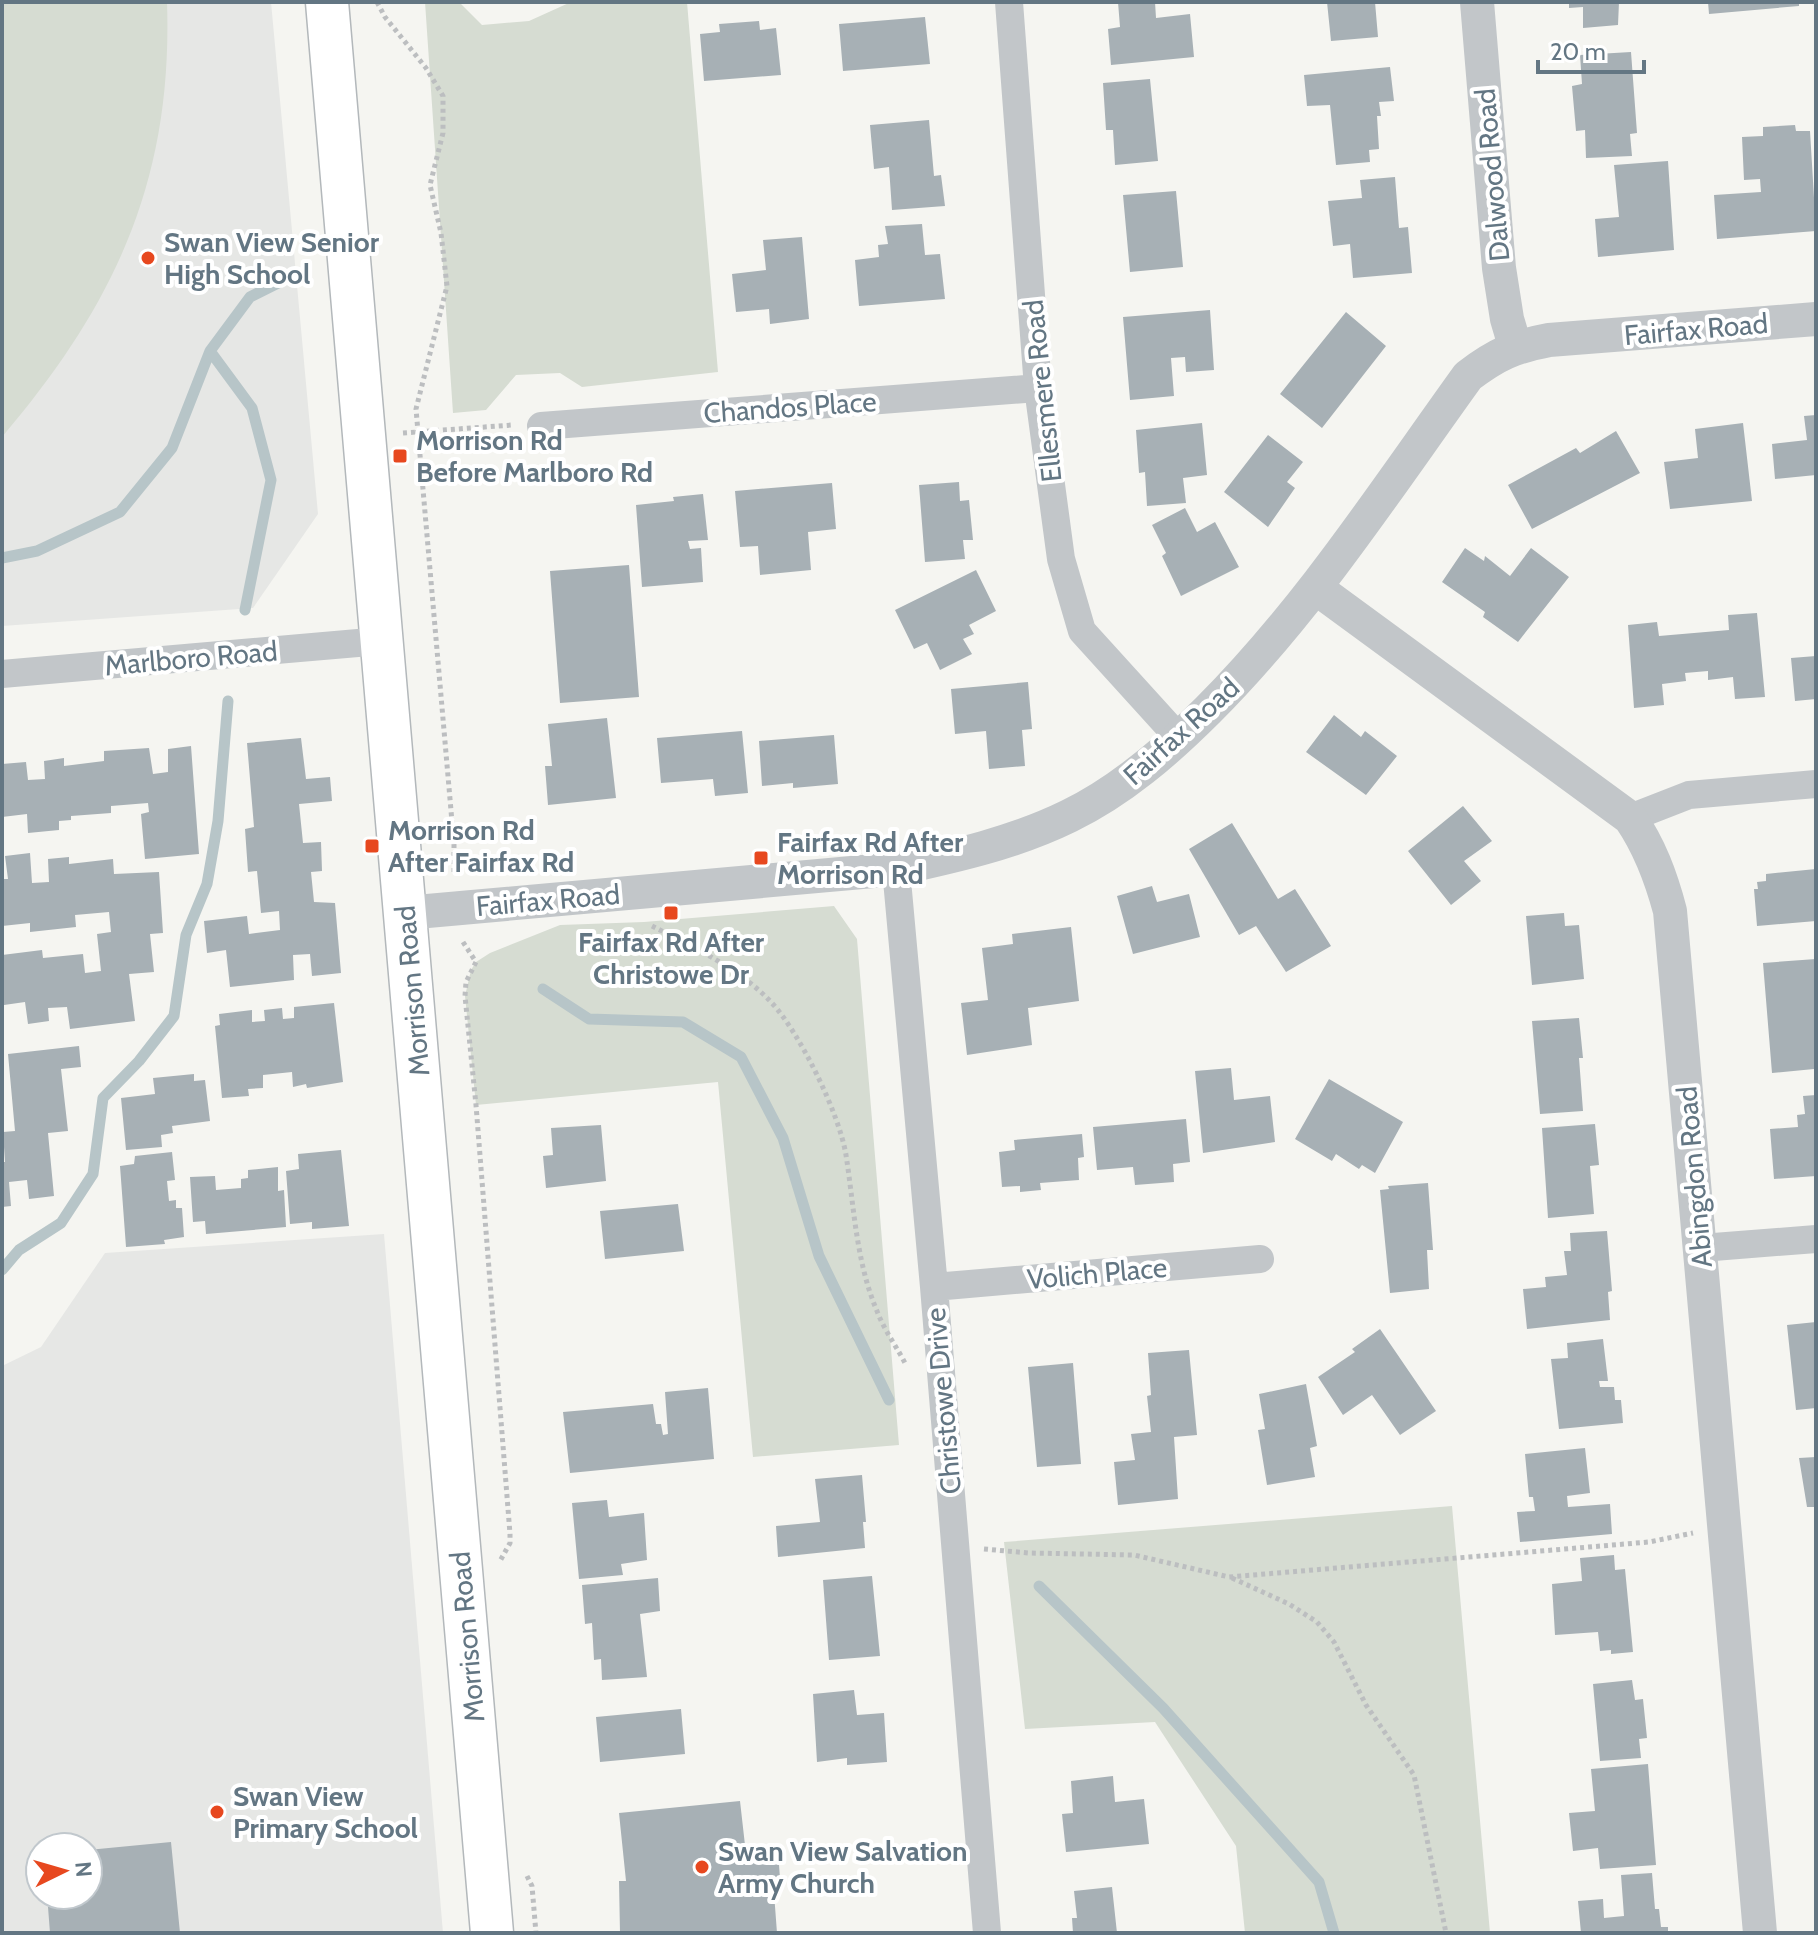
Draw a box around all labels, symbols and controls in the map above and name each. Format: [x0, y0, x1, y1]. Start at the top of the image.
scale bar [1538, 24, 1644, 74]
text: 20 m [1550, 37, 1606, 66]
street label: Dalwood Road [1468, 87, 1516, 263]
place label: Swan View Senior High School [164, 225, 380, 291]
marker: Swan View Senior High School [139, 249, 157, 267]
street label: Ellesmere Road [1016, 298, 1068, 484]
street label: Fairfax Road [1623, 306, 1769, 352]
street label: Chandos Place [702, 384, 878, 430]
place label: Morrison Rd Before Marlboro Rd [416, 423, 653, 489]
marker: Morrison Rd Before Marlboro Rd [391, 447, 409, 465]
street label: Marlboro Road [103, 634, 279, 682]
street label: Fairfax Road [1116, 670, 1246, 792]
place label: Morrison Rd After Fairfax Rd [388, 813, 574, 879]
place label: Fairfax Rd After Morrison Rd [777, 825, 964, 891]
marker: Morrison Rd After Fairfax Rd [363, 837, 381, 855]
marker: Fairfax Rd After Morrison Rd [752, 849, 770, 867]
street label: Fairfax Road [475, 877, 621, 923]
street label: Morrison Road [388, 904, 436, 1078]
marker: Fairfax Rd After Christowe Dr [662, 904, 680, 922]
place label: Fairfax Rd After Christowe Dr [578, 925, 765, 991]
street label: Abingdon Road [1669, 1085, 1719, 1269]
street label: Volich Place [1026, 1250, 1168, 1296]
street label: Christowe Drive [918, 1306, 968, 1496]
street label: Morrison Road [443, 1550, 491, 1724]
place label: Swan View Primary School [233, 1779, 418, 1845]
marker: Swan View Primary School [208, 1803, 226, 1821]
north arrow [24, 1831, 104, 1911]
place label: Swan View Salvation Army Church [718, 1834, 968, 1900]
marker: Swan View Salvation Army Church [693, 1858, 711, 1876]
text: N [69, 1860, 98, 1878]

